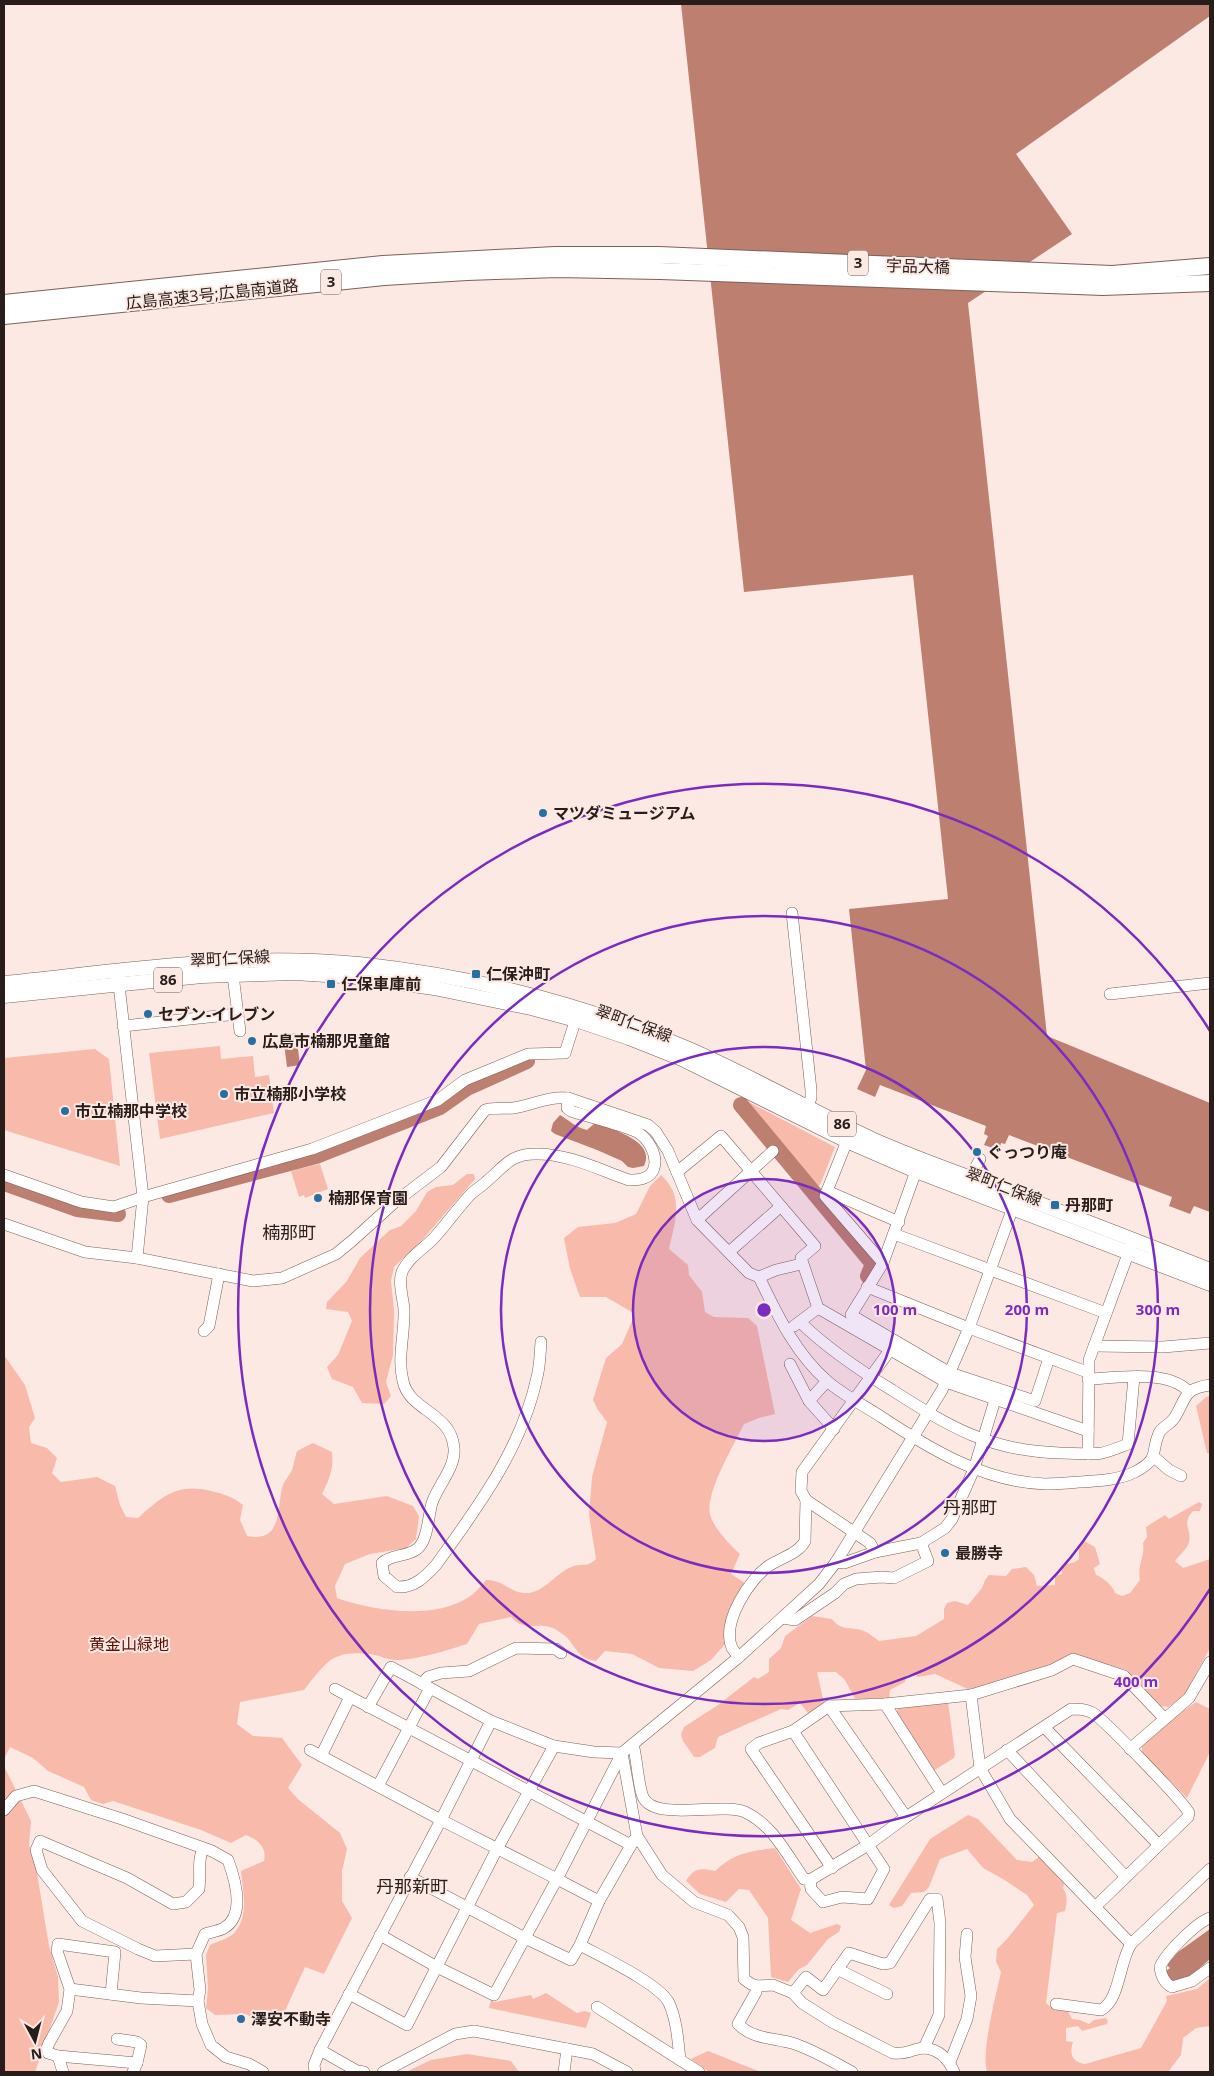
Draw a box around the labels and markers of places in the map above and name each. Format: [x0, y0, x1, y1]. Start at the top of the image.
place label: マツダミュージアム [553, 802, 696, 824]
marker: マツダミュージアム [537, 807, 549, 819]
place label: 仁保沖町 [486, 963, 550, 985]
marker: 仁保沖町 [470, 968, 482, 980]
place label: 仁保車庫前 [341, 973, 421, 995]
marker: 仁保車庫前 [325, 978, 337, 990]
place label: セブン-イレブン [158, 1003, 275, 1025]
marker: セブン-イレブン [142, 1008, 154, 1020]
place label: 広島市楠那児童館 [262, 1030, 390, 1052]
marker: 広島市楠那児童館 [246, 1035, 258, 1047]
place label: 市立楠那小学校 [234, 1083, 346, 1105]
marker: 市立楠那小学校 [218, 1088, 230, 1100]
place label: 市立楠那中学校 [75, 1100, 187, 1122]
marker: 市立楠那中学校 [59, 1105, 71, 1117]
place label: ぐっつり庵 [987, 1141, 1067, 1163]
marker: ぐっつり庵 [971, 1146, 983, 1158]
place label: 楠那保育園 [328, 1187, 408, 1209]
marker: 楠那保育園 [312, 1192, 324, 1204]
place label: 丹那町 [1065, 1194, 1113, 1216]
marker: 丹那町 [1049, 1199, 1061, 1211]
centre of rings [755, 1301, 773, 1319]
place label: 最勝寺 [955, 1542, 1003, 1564]
marker: 最勝寺 [939, 1547, 951, 1559]
place label: 澤安不動寺 [251, 2008, 331, 2030]
marker: 澤安不動寺 [235, 2013, 247, 2025]

